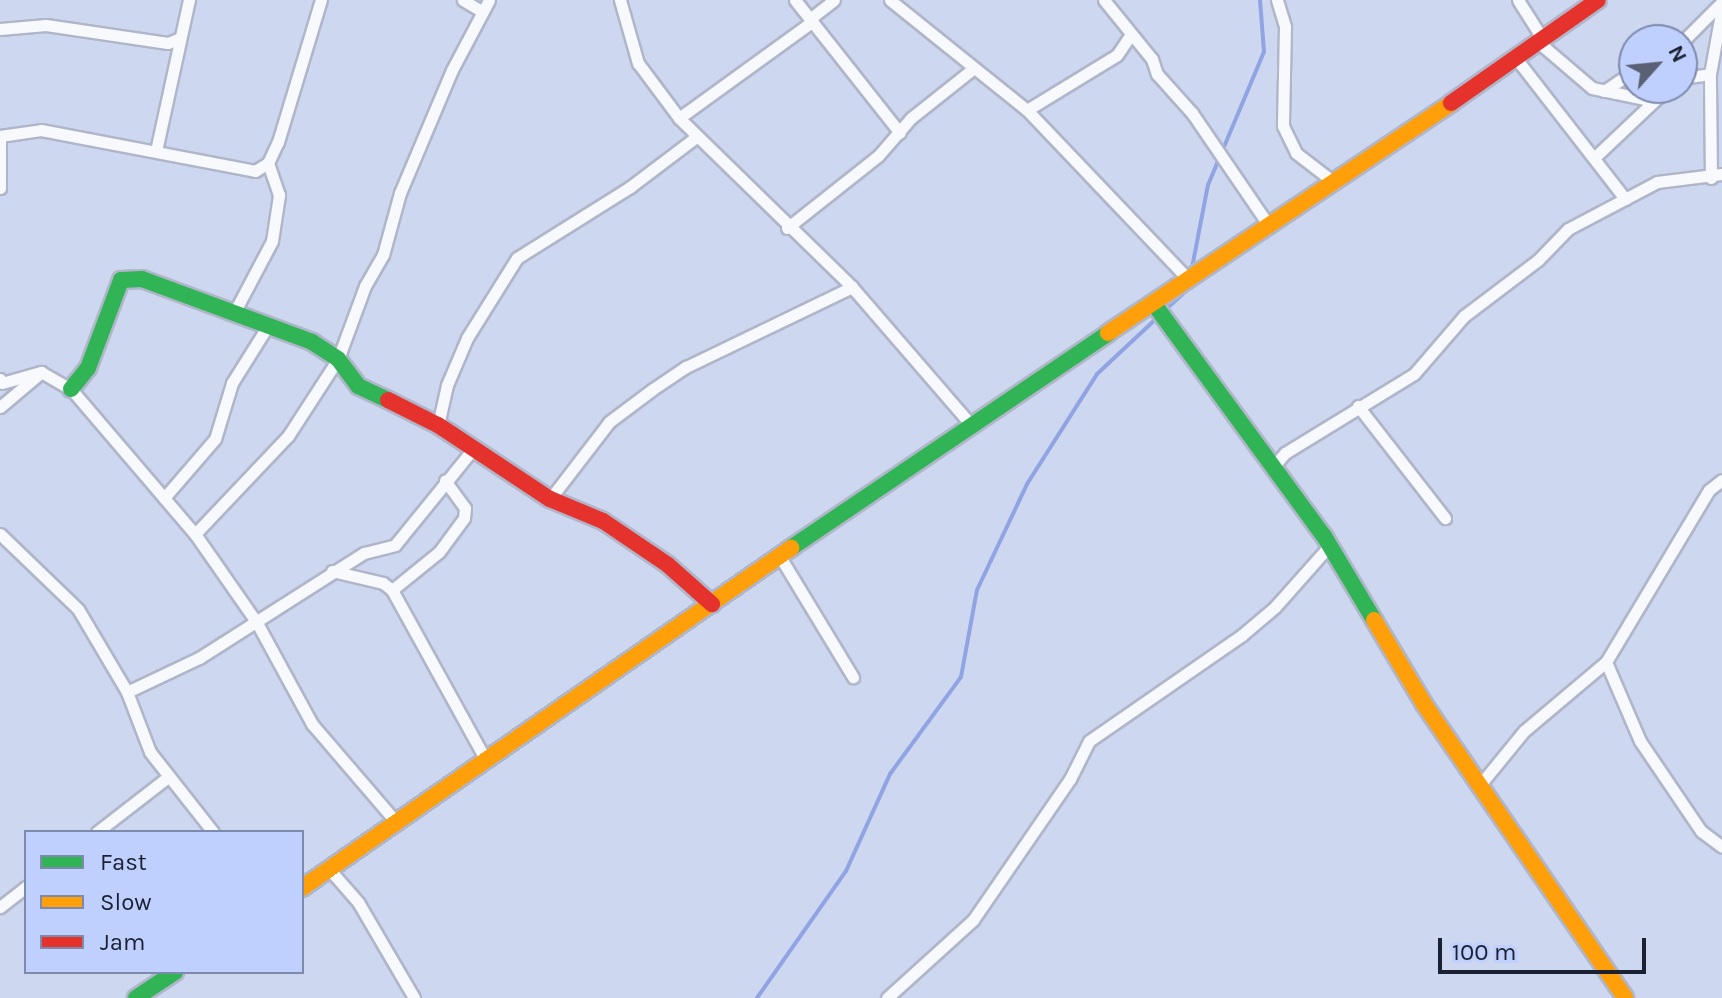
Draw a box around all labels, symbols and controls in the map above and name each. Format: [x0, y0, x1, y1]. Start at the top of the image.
north arrow [1618, 24, 1698, 104]
text: N [1662, 41, 1693, 67]
legend [24, 830, 304, 974]
text: Fast [100, 848, 147, 876]
text: Slow [100, 888, 152, 916]
scale bar [1442, 922, 1650, 972]
text: Jam [100, 928, 145, 956]
text: 100 m [1452, 938, 1517, 966]

